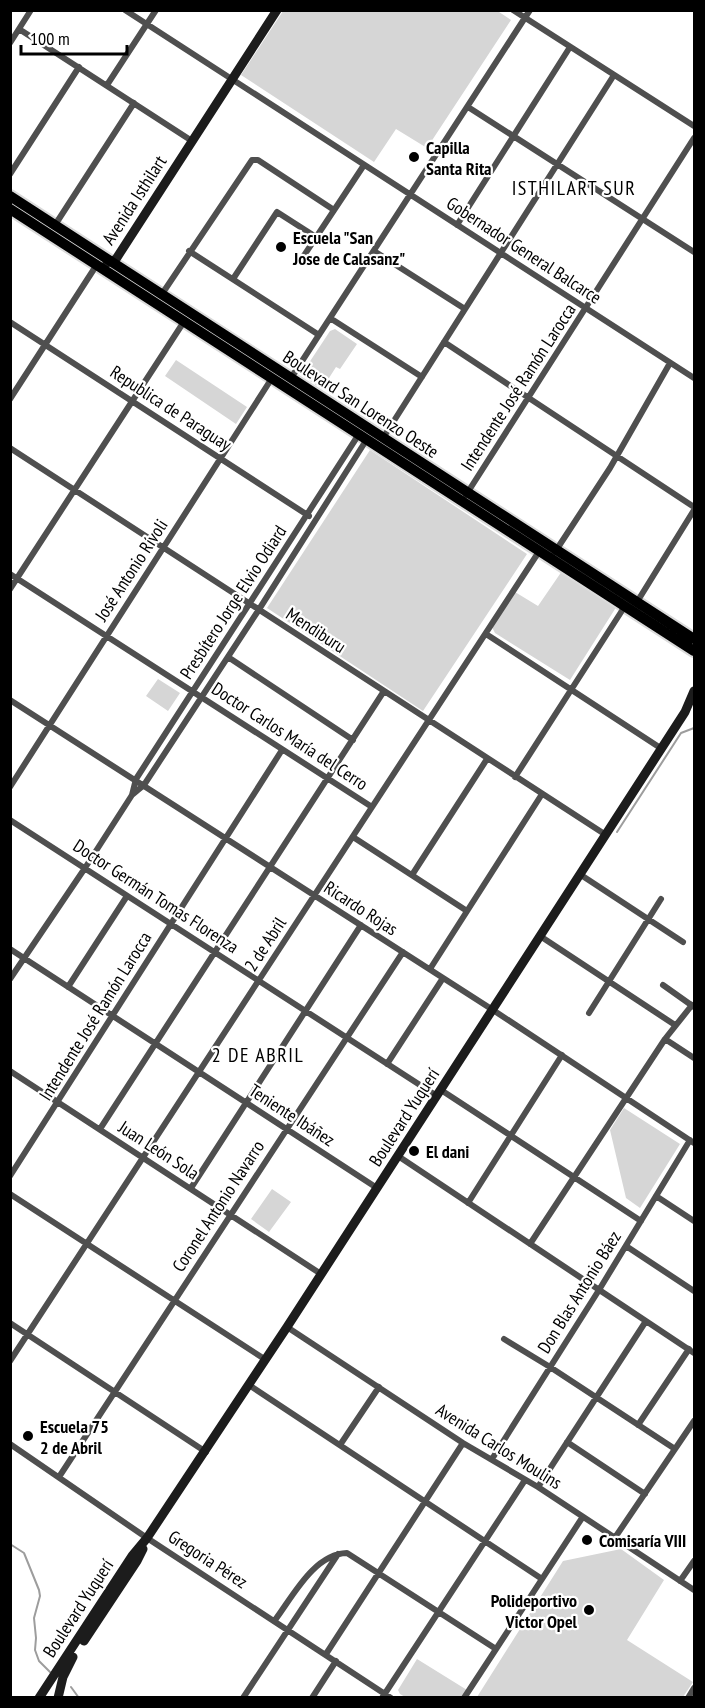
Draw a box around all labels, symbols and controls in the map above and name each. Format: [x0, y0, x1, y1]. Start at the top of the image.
scale bar [21, 18, 128, 56]
text: 100 m [30, 27, 70, 50]
place label: Capilla Santa Rita [426, 136, 492, 180]
marker: Capilla Santa Rita [407, 150, 421, 164]
street label: Avenida Isthilart [97, 151, 171, 249]
district label: ISTHILART SUR [512, 175, 636, 201]
street label: Gobernador General Balcarce [442, 191, 606, 309]
place label: Escuela "San Jose de Calasanz" [292, 226, 405, 270]
marker: Escuela "San Jose de Calasanz" [274, 240, 288, 254]
street label: Intendente José Ramón Larocca [455, 299, 581, 475]
street label: Boulevard San Lorenzo Oeste [279, 345, 443, 463]
street label: Republica de Paraguay [106, 360, 236, 456]
street label: José Antonio Rívoli [89, 515, 172, 626]
street label: Presbítero Jorge Elvio Odiard [175, 521, 291, 683]
street label: Mendiburu [282, 602, 350, 658]
street label: Doctor Carlos María del Cerro [208, 677, 373, 795]
street label: Doctor Germán Tomas Florenza [69, 834, 243, 958]
street label: Ricardo Rojas [320, 876, 402, 940]
street label: 2 de Abril [239, 912, 291, 975]
street label: Intendente José Ramón Larocca [34, 927, 156, 1105]
district label: 2 DE ABRIL [212, 1042, 304, 1068]
street label: Boulevard Yuquerí [364, 1063, 444, 1170]
street label: Teniente Ibáñez [245, 1079, 339, 1151]
street label: Juan León Sola [114, 1115, 204, 1185]
street label: Coronel Antonio Navarro [167, 1136, 269, 1276]
place label: El dani [426, 1140, 469, 1163]
marker: El dani [407, 1144, 421, 1158]
street label: Don Blas Antonio Báez [532, 1227, 626, 1357]
street label: Avenida Carlos Moulins [432, 1398, 566, 1494]
place label: Escuela 75 2 de Abril [40, 1415, 109, 1459]
marker: Escuela 75 2 de Abril [21, 1429, 35, 1443]
street label: Gregoria Pérez [164, 1525, 252, 1593]
place label: Comisaría VIII [599, 1529, 686, 1552]
marker: Comisaría VIII [580, 1533, 594, 1547]
street label: Boulevard Yuquerí [38, 1554, 118, 1661]
place label: Polideportivo Victor Opel [491, 1589, 578, 1633]
marker: Polideportivo Victor Opel [582, 1603, 596, 1617]

